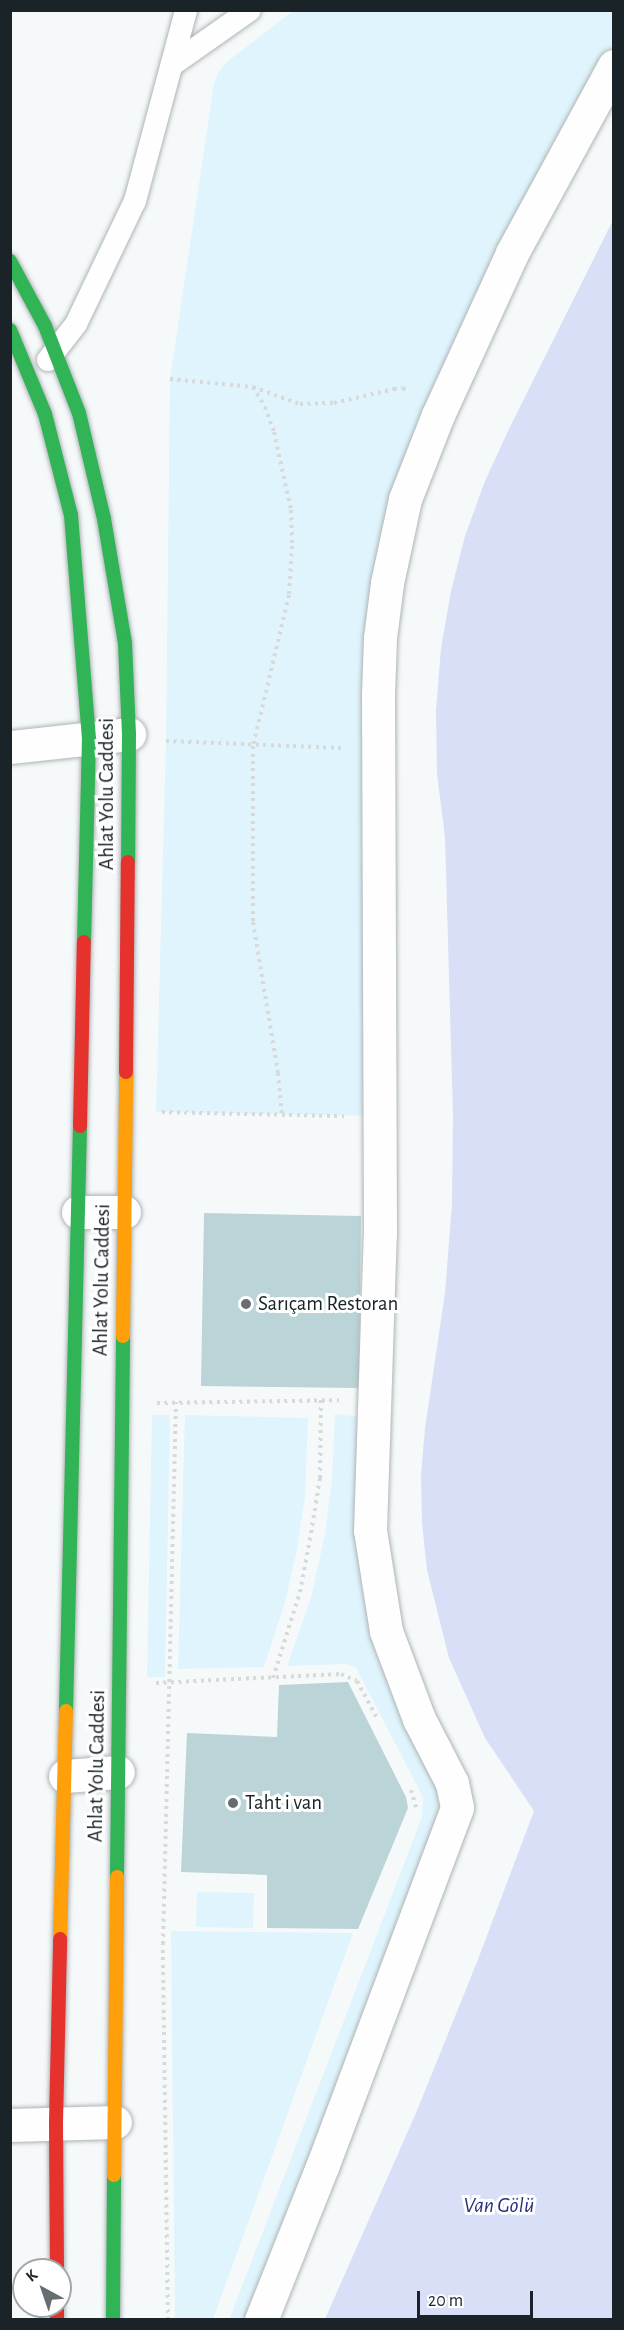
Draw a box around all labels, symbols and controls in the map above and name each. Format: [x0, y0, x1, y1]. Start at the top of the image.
street label: Ahlat Yolu Caddesi [94, 718, 120, 870]
street label: Ahlat Yolu Caddesi [88, 1204, 116, 1356]
place label: Sarıçam Restoran [258, 1291, 398, 1317]
marker: Sarıçam Restoran [239, 1297, 253, 1311]
street label: Ahlat Yolu Caddesi [83, 1690, 111, 1842]
place label: Taht i van [245, 1790, 322, 1816]
marker: Taht i van [226, 1796, 240, 1810]
water label: Van Gölü [464, 2193, 534, 2219]
north arrow [12, 2258, 72, 2318]
text: K [23, 2267, 40, 2285]
scale bar [420, 2279, 536, 2317]
text: 20 m [428, 2292, 463, 2310]

